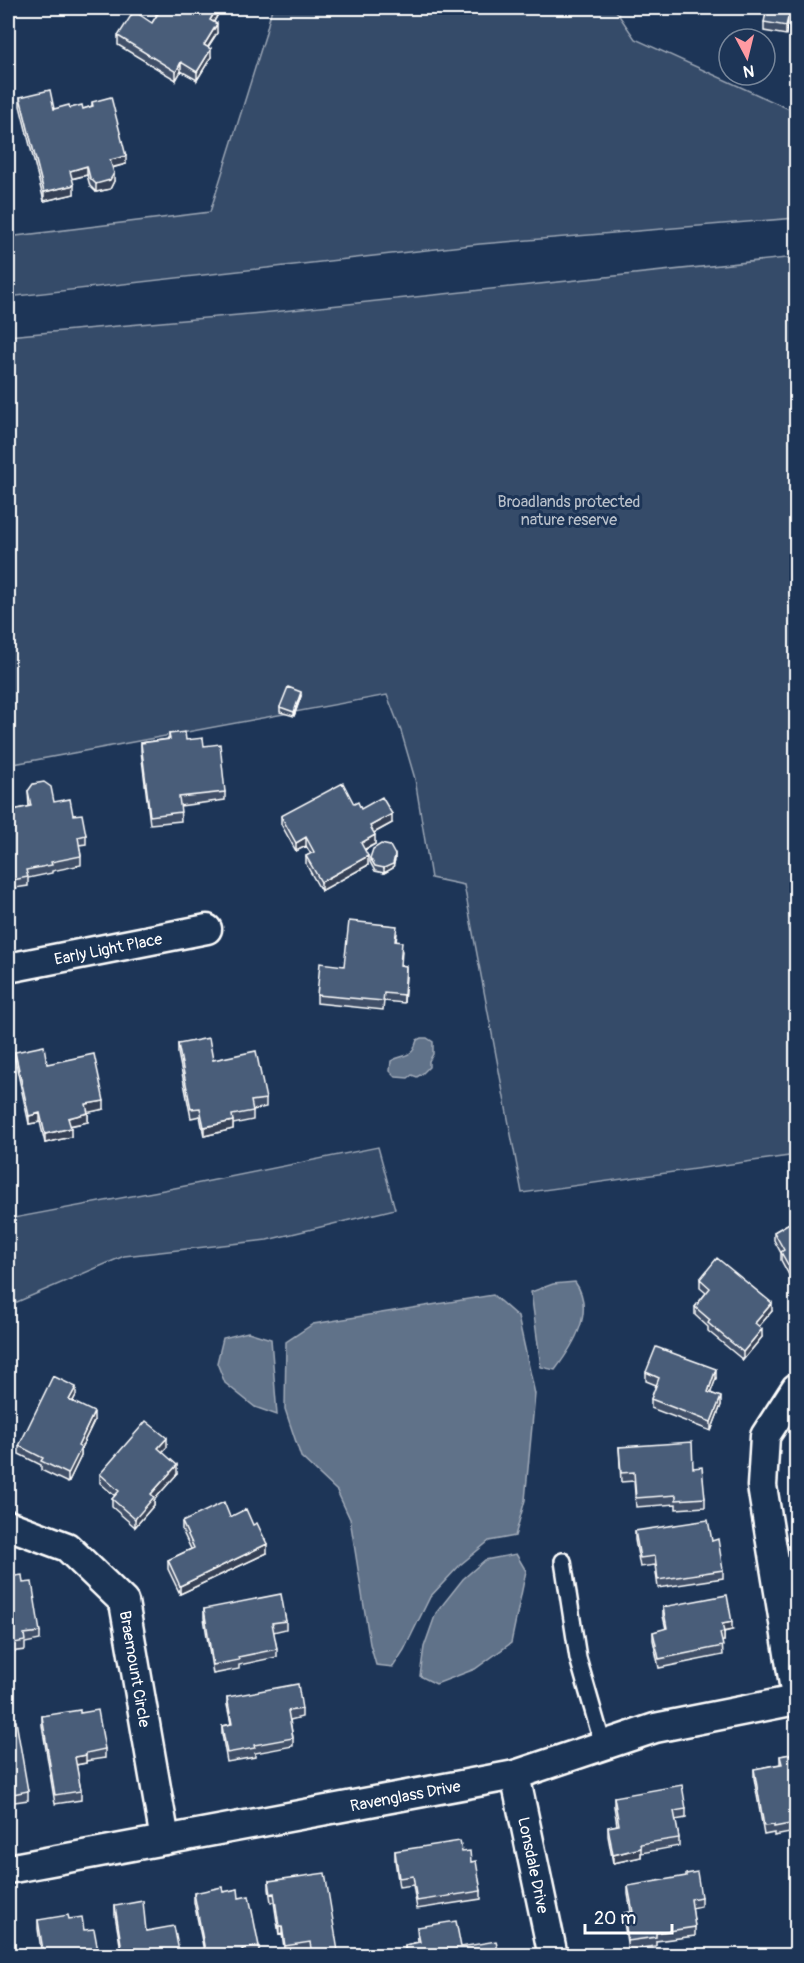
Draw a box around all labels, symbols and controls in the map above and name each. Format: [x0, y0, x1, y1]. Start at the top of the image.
north arrow [717, 27, 777, 87]
text: N [742, 60, 755, 82]
park label: Broadlands protected nature reserve [498, 492, 640, 530]
street label: Early Light Place [53, 929, 164, 970]
street label: Braemount Circle [115, 1609, 154, 1729]
street label: Ravenglass Drive [349, 1776, 462, 1816]
street label: Lonsdale Drive [513, 1815, 553, 1915]
scale bar [585, 1897, 672, 1935]
text: 20 m [594, 1907, 636, 1930]

